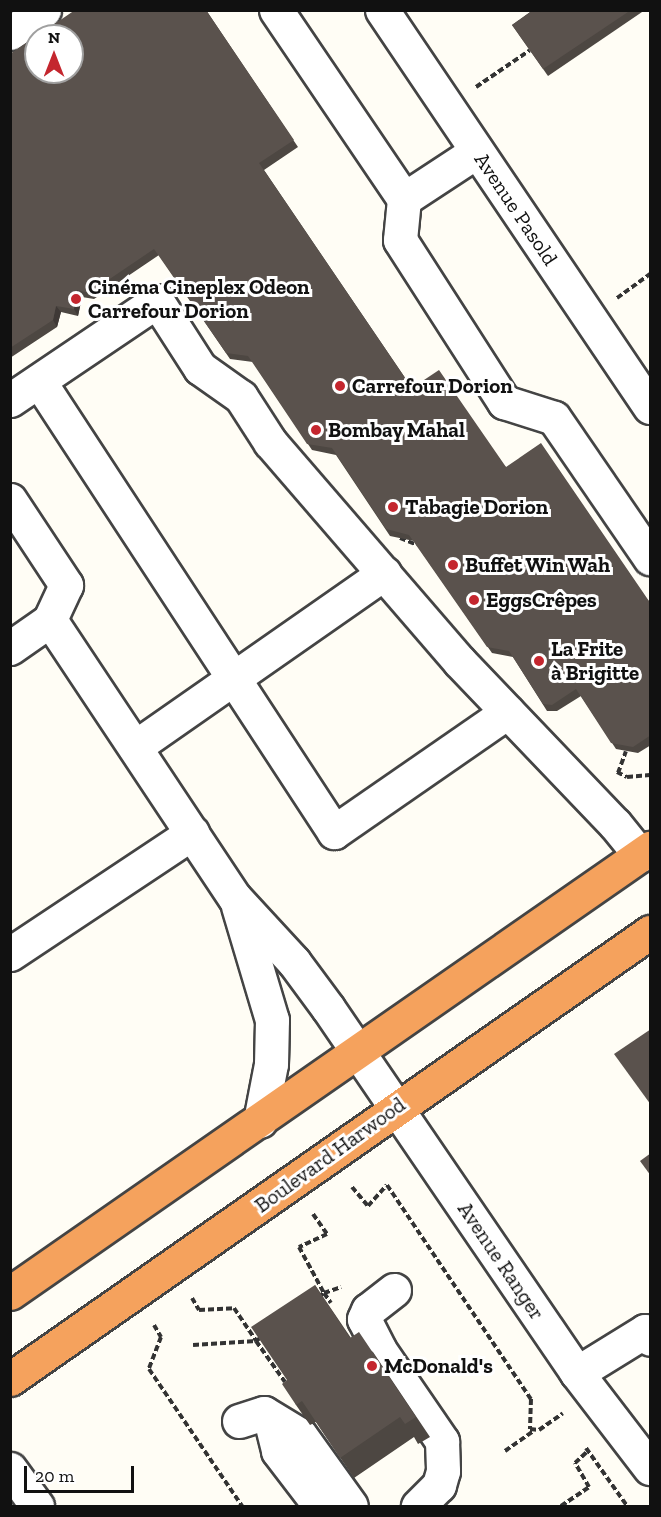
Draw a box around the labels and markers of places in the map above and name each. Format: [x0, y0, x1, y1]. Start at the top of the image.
place label: Cinéma Cineplex Odeon Carrefour Dorion [88, 274, 310, 324]
marker: Cinéma Cineplex Odeon Carrefour Dorion [69, 292, 83, 306]
place label: Carrefour Dorion [352, 373, 513, 399]
marker: Carrefour Dorion [333, 379, 347, 393]
place label: Bombay Mahal [328, 417, 465, 443]
marker: Bombay Mahal [309, 423, 323, 437]
place label: Tabagie Dorion [405, 494, 548, 520]
marker: Tabagie Dorion [386, 500, 400, 514]
place label: Buffet Win Wah [465, 552, 612, 578]
marker: Buffet Win Wah [446, 558, 460, 572]
place label: EggsCrêpes [486, 587, 597, 613]
marker: EggsCrêpes [467, 593, 481, 607]
place label: La Frite à Brigitte [551, 636, 639, 686]
marker: La Frite à Brigitte [532, 654, 546, 668]
place label: McDonald's [384, 1353, 493, 1379]
marker: McDonald's [365, 1359, 379, 1373]

